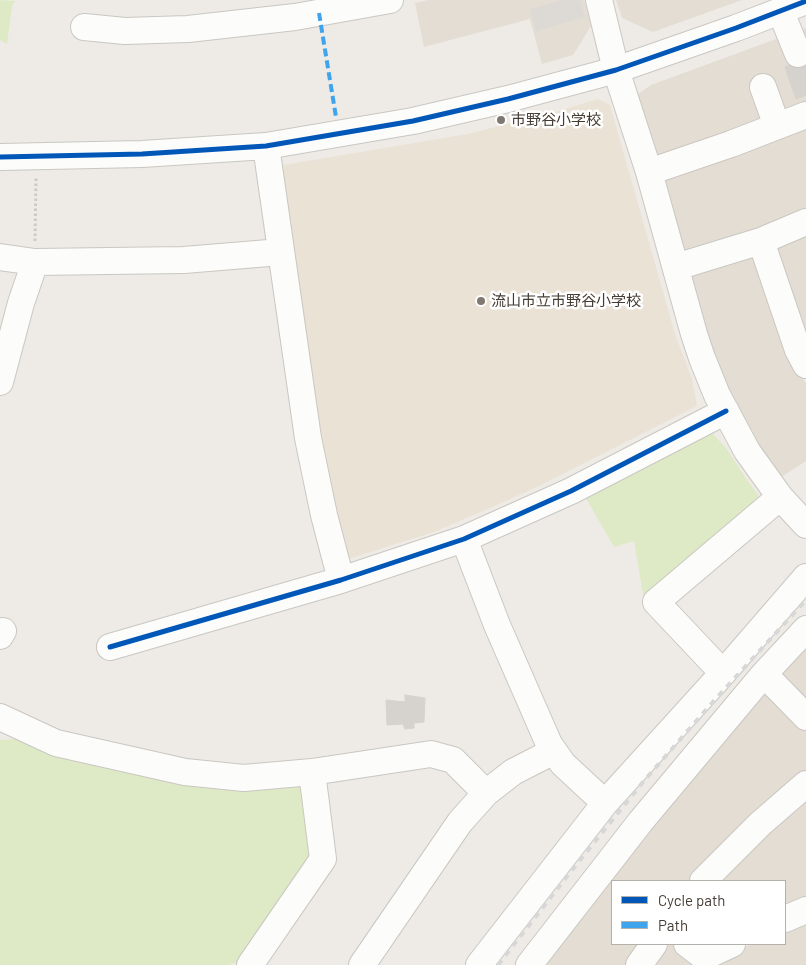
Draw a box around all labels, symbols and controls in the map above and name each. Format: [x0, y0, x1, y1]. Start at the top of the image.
place label: 市野谷小学校 [511, 111, 601, 129]
marker: 市野谷小学校 [495, 114, 507, 126]
place label: 流山市立市野谷小学校 [491, 292, 641, 310]
marker: 流山市立市野谷小学校 [475, 295, 487, 307]
legend [611, 880, 786, 945]
text: Cycle path [658, 891, 725, 909]
text: Path [658, 916, 688, 934]

